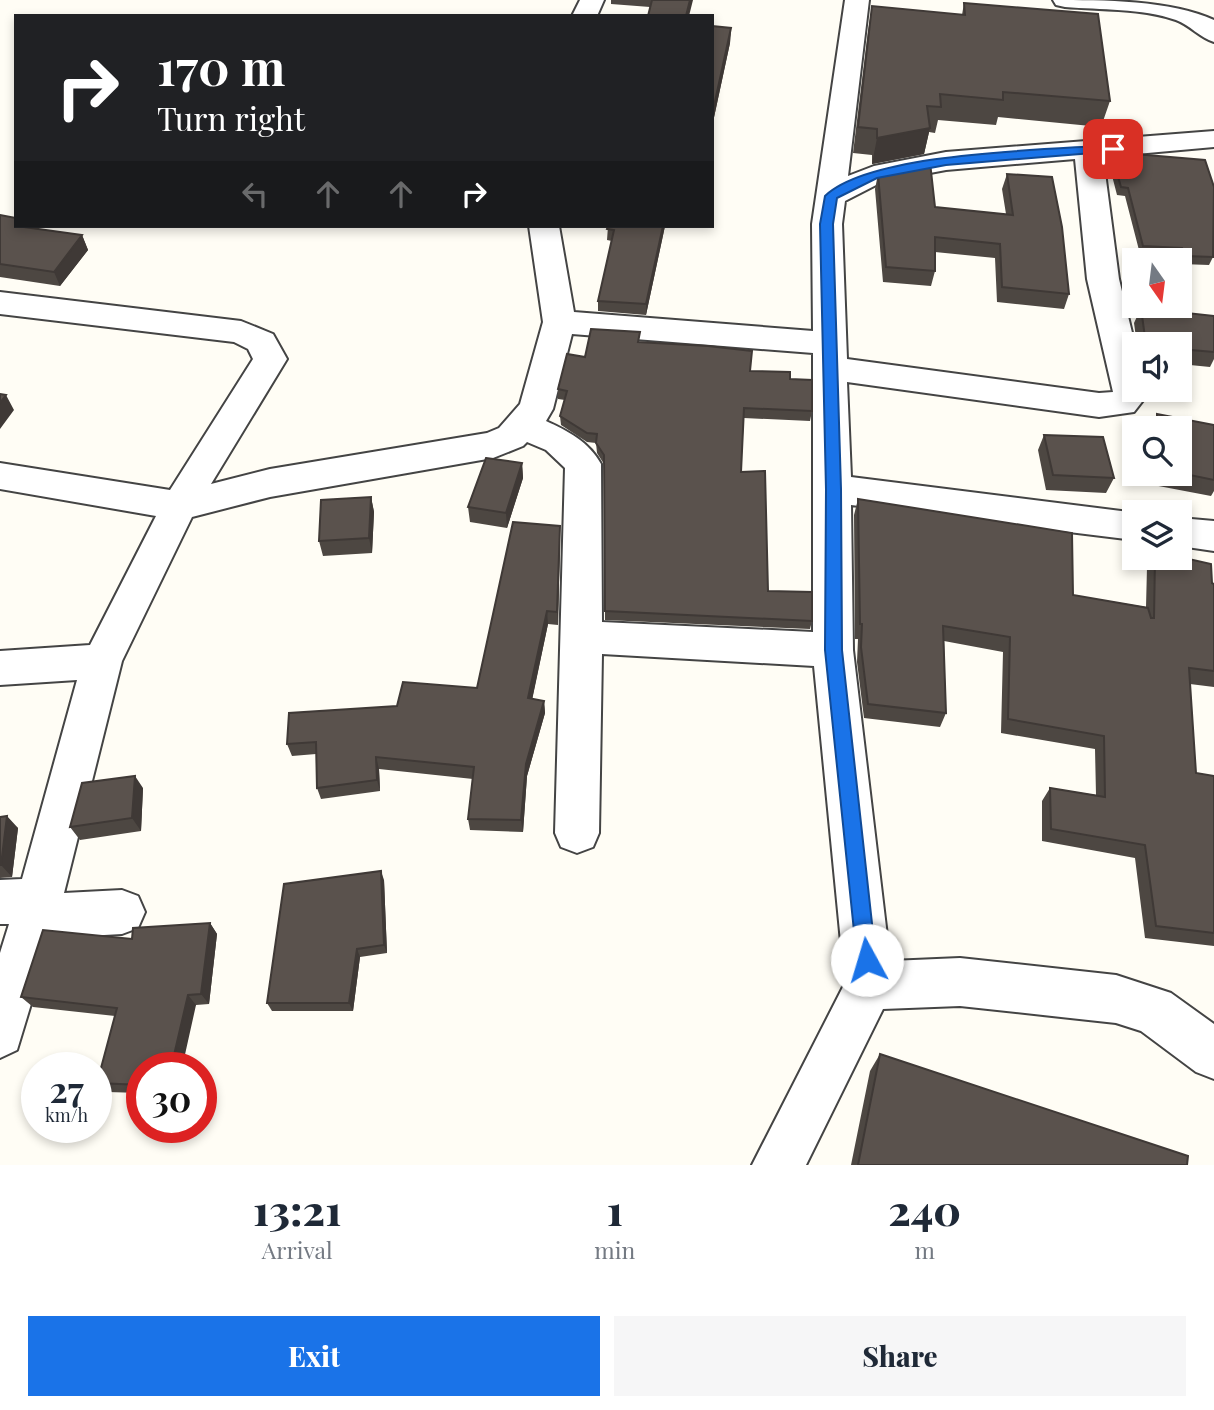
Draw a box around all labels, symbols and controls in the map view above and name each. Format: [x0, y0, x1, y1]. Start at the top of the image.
text: 170 m [157, 33, 285, 98]
icon: right [42, 42, 133, 133]
text: Turn right [157, 96, 305, 139]
pin [1083, 119, 1143, 179]
icon: arrive [1094, 130, 1132, 168]
icon: left [236, 175, 274, 213]
icon: ahead [309, 175, 347, 213]
icon: ahead [382, 175, 420, 213]
icon: right [455, 175, 493, 213]
north arrow [1122, 248, 1192, 318]
map controls [1122, 248, 1192, 570]
button: sound [1122, 332, 1192, 402]
button: search [1122, 416, 1192, 486]
button: layers [1122, 500, 1192, 570]
position arrow [830, 923, 904, 997]
speed limit sign: 30 [126, 1052, 217, 1143]
text: 27 [49, 1065, 84, 1112]
text: km/h [45, 1103, 88, 1127]
text: 13:21 [253, 1181, 341, 1237]
text: 1 [607, 1181, 623, 1237]
text: 240 [888, 1181, 961, 1237]
text: Arrival [262, 1234, 333, 1265]
text: min [594, 1234, 635, 1265]
text: m [914, 1234, 935, 1265]
button: Exit [28, 1316, 600, 1396]
button: Share [614, 1316, 1186, 1396]

